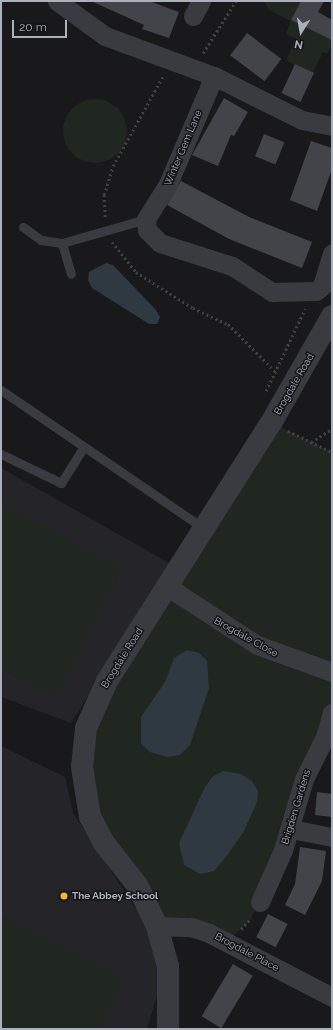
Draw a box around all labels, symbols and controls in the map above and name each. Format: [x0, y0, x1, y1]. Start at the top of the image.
scale bar [14, 12, 69, 38]
north arrow [281, 12, 321, 52]
text: 20 m [19, 20, 47, 34]
text: N [293, 37, 304, 51]
street label: Winter Gem Lane [162, 108, 204, 188]
street label: Brogdale Road [272, 351, 316, 417]
street label: Brogdale Close [212, 614, 280, 660]
street label: Brogdale Road [99, 626, 145, 690]
street label: Brigden Gardens [279, 768, 313, 846]
place label: The Abbey School [72, 890, 159, 902]
marker: The Abbey School [59, 891, 69, 901]
street label: Brogdale Place [213, 930, 281, 974]

